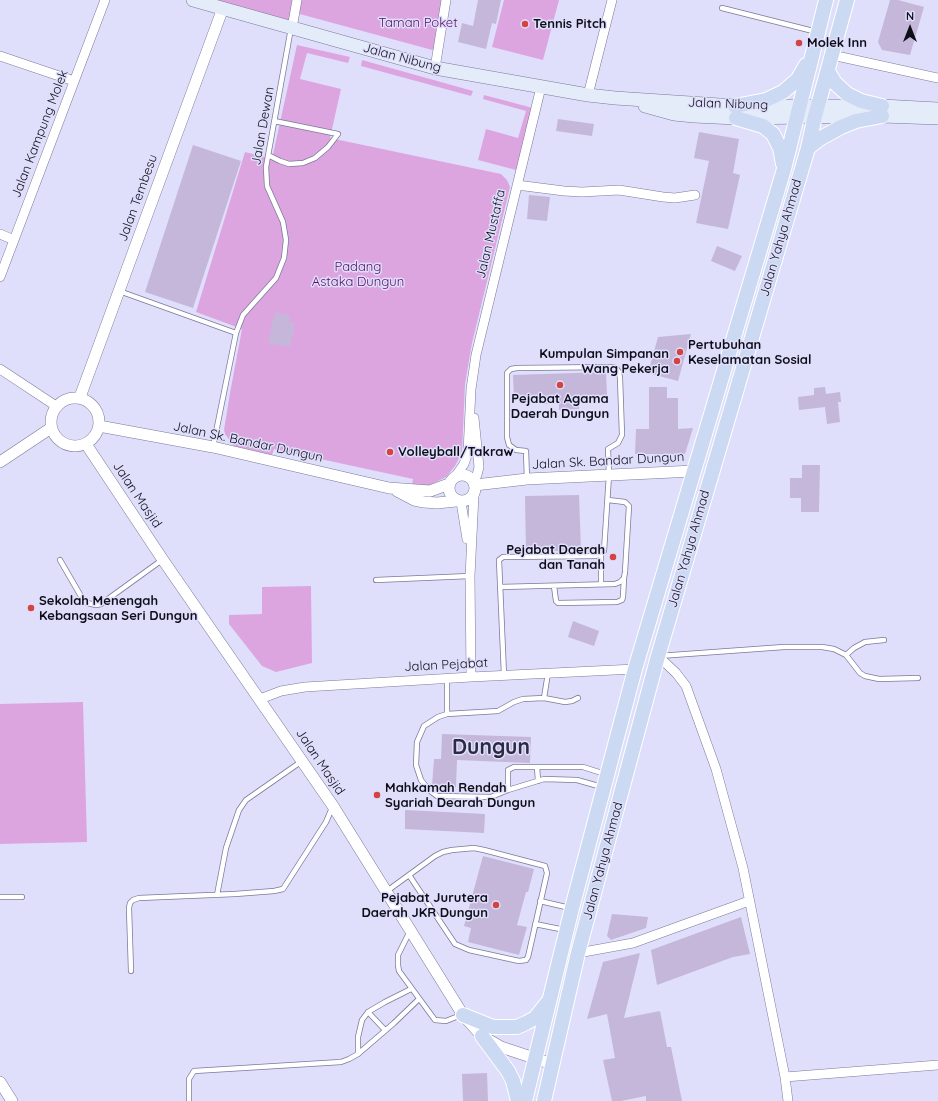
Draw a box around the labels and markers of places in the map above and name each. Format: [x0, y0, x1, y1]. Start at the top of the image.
place label: Tennis Pitch [533, 16, 606, 32]
marker: Tennis Pitch [520, 19, 530, 29]
place label: Molek Inn [807, 35, 867, 51]
marker: Molek Inn [794, 38, 804, 48]
place label: Pertubuhan Keselamatan Sosial [688, 337, 811, 368]
place label: Kumpulan Simpanan Wang Pekerja [539, 346, 669, 377]
marker: Pertubuhan Keselamatan Sosial [675, 347, 685, 357]
marker: Kumpulan Simpanan Wang Pekerja [672, 356, 682, 366]
marker: Pejabat Agama Daerah Dungun [555, 380, 565, 390]
place label: Pejabat Agama Daerah Dungun [511, 391, 609, 422]
place label: Volleyball/Takraw [398, 444, 513, 460]
marker: Volleyball/Takraw [385, 447, 395, 457]
place label: Pejabat Daerah dan Tanah [506, 542, 605, 573]
marker: Pejabat Daerah dan Tanah [608, 552, 618, 562]
place label: Sekolah Menengah Kebangsaan Seri Dungun [39, 593, 197, 624]
marker: Sekolah Menengah Kebangsaan Seri Dungun [26, 603, 36, 613]
place label: Mahkamah Rendah Syariah Dearah Dungun [385, 780, 535, 811]
marker: Mahkamah Rendah Syariah Dearah Dungun [372, 790, 382, 800]
place label: Pejabat Jurutera Daerah JKR Dungun [361, 890, 488, 921]
marker: Pejabat Jurutera Daerah JKR Dungun [491, 900, 501, 910]

